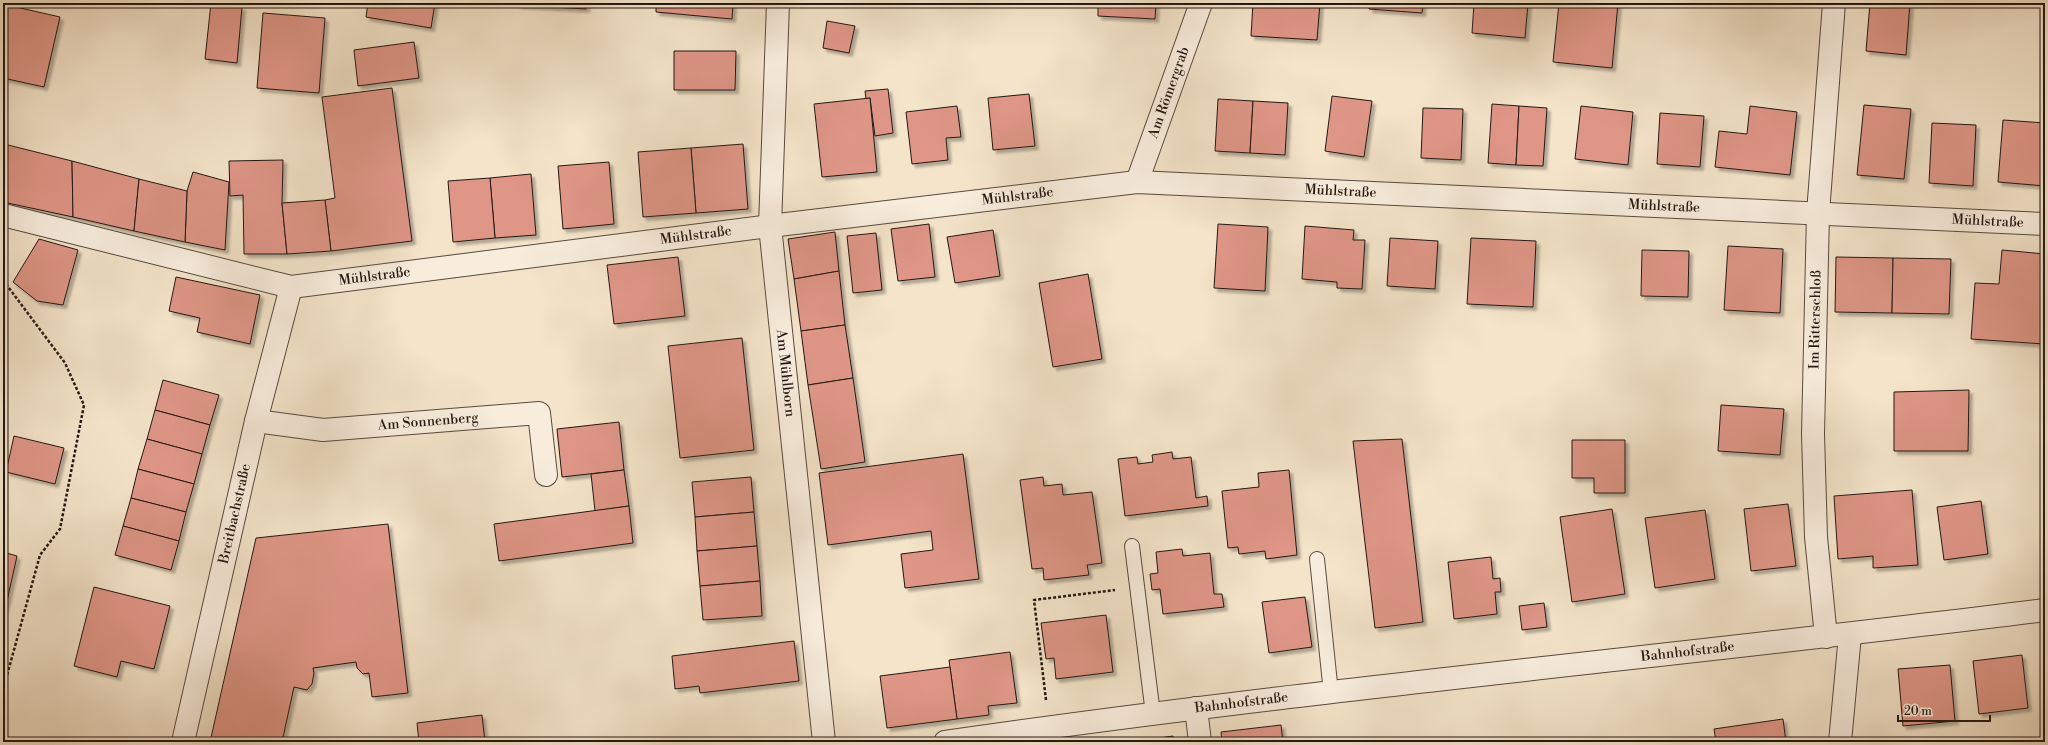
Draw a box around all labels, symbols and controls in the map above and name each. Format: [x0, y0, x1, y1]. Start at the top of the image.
street label: Am Römergrab [1144, 44, 1194, 142]
street label: Mühlstraße [1304, 181, 1377, 202]
street label: Mühlstraße [981, 183, 1054, 210]
street label: Mühlstraße [1628, 196, 1701, 217]
street label: Mühlstraße [1951, 211, 2024, 232]
street label: Mühlstraße [659, 222, 733, 249]
street label: Mühlstraße [338, 263, 411, 290]
street label: Im Ritterschloß [1805, 270, 1826, 369]
street label: Am Mühlborn [772, 327, 799, 418]
street label: Am Sonnenberg [376, 409, 480, 435]
street label: Breitbachstraße [215, 462, 255, 567]
street label: Bahnhofstraße [1639, 638, 1735, 666]
street label: Bahnhofstraße [1193, 688, 1289, 718]
scale bar [1898, 697, 1990, 723]
text: 20 m [1904, 704, 1932, 719]

